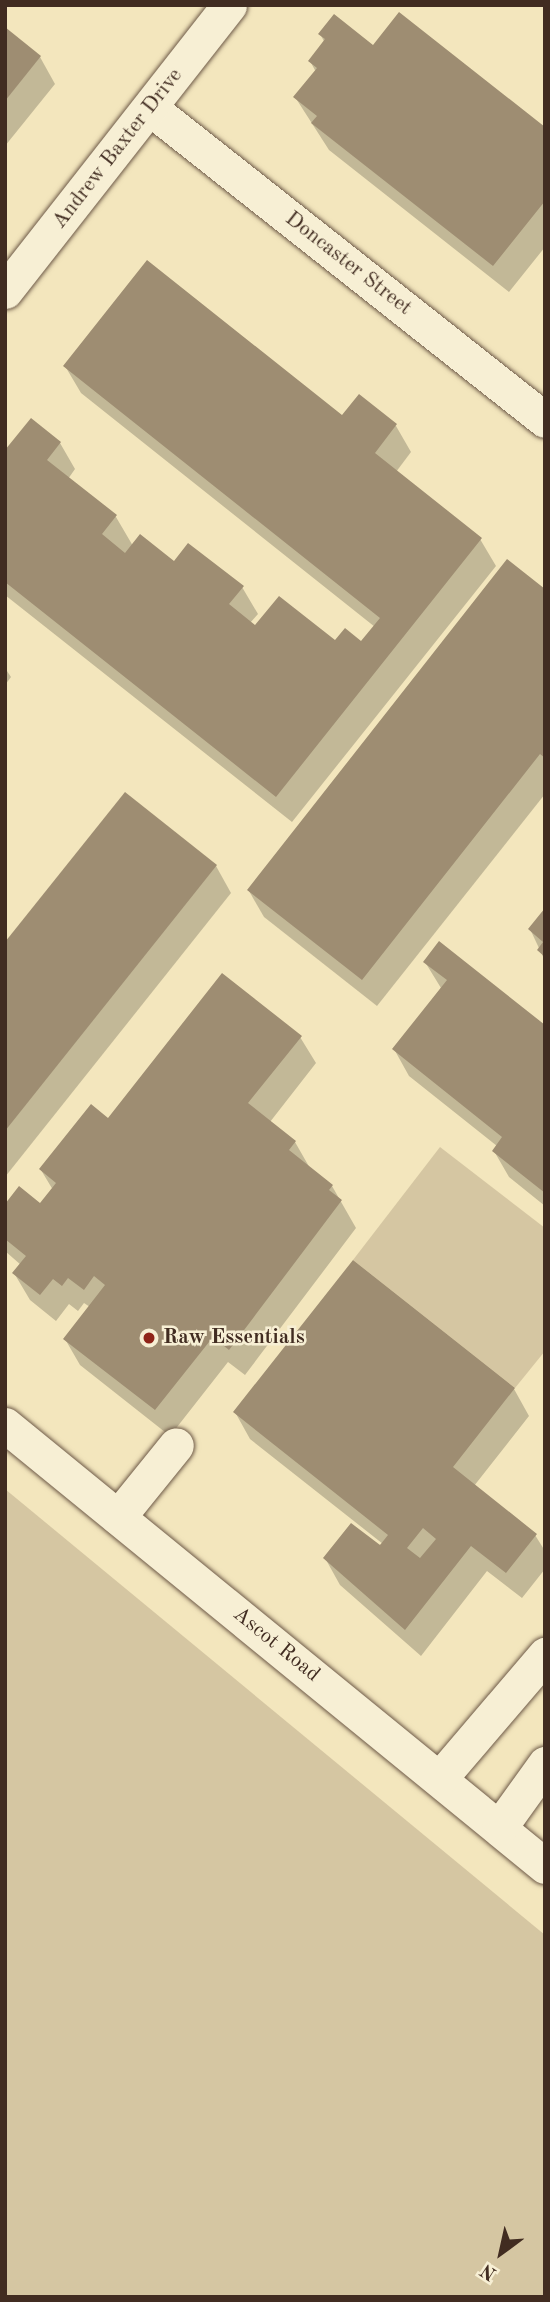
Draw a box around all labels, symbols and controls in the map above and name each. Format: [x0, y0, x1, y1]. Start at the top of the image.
street label: Andrew Baxter Drive [48, 64, 188, 234]
street label: Doncaster Street [280, 207, 416, 321]
place label: Raw Essentials [163, 1325, 305, 1351]
marker: Raw Essentials [141, 1330, 157, 1346]
street label: Ascot Road [227, 1602, 325, 1688]
north arrow [466, 2218, 536, 2288]
text: N [478, 2259, 501, 2283]

